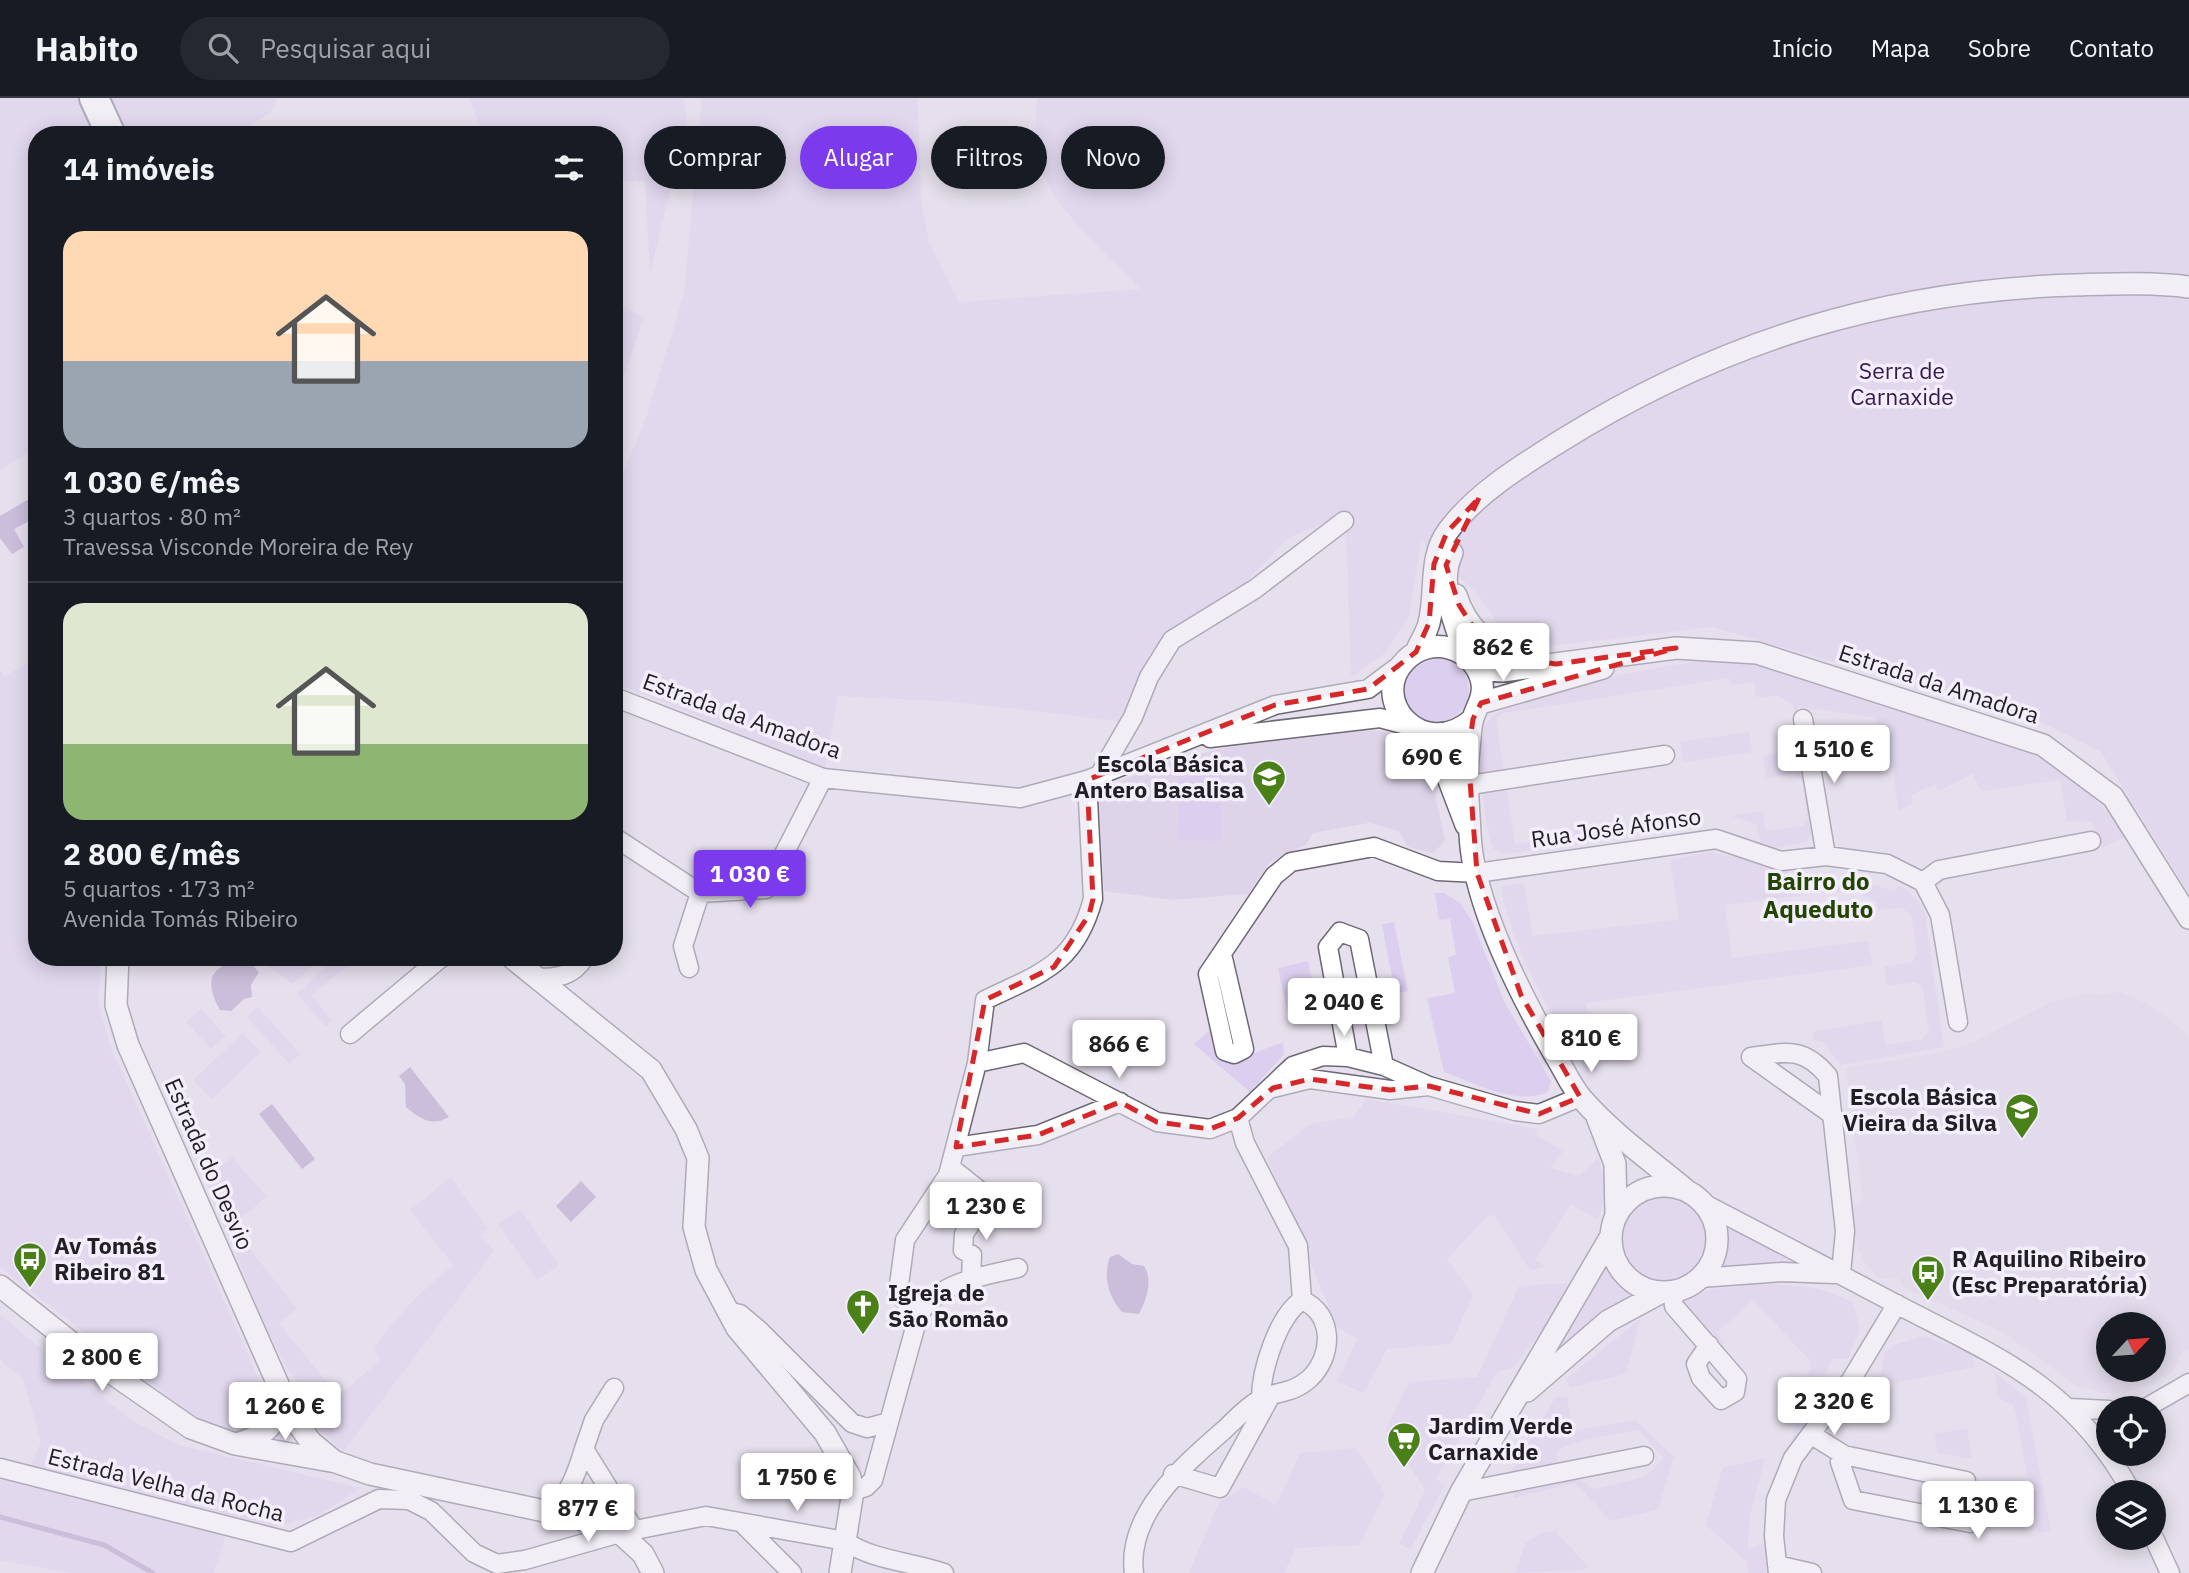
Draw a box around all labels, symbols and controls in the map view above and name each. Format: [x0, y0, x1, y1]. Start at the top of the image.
search box [180, 17, 670, 80]
text: Habito [35, 27, 138, 70]
icon: search [204, 29, 242, 67]
text: Pesquisar aqui [260, 31, 431, 65]
text: Início [1772, 32, 1833, 64]
text: Mapa [1871, 32, 1930, 64]
text: Sobre [1968, 32, 2031, 64]
text: Contato [2069, 32, 2154, 64]
chip: Comprar [644, 126, 786, 189]
chip: Alugar [800, 126, 917, 189]
chip: Filtros [931, 126, 1047, 189]
chip: Novo [1061, 126, 1165, 189]
text: 14 imóveis [63, 149, 215, 188]
icon: filters [550, 149, 588, 187]
icon: home [263, 276, 389, 402]
park label: Serra de Carnaxide [1850, 355, 1954, 411]
text: 1 030 €/mês [63, 462, 240, 501]
text: 3 quartos · 80 m² [63, 501, 241, 531]
text: Travessa Visconde Moreira de Rey [63, 531, 413, 561]
pin: 862 € [1454, 624, 1552, 683]
text: 862 € [1472, 631, 1534, 661]
street label: Estrada da Amadora [1835, 636, 2043, 730]
icon: home [263, 648, 389, 774]
street label: Estrada da Amadora [639, 665, 846, 765]
pin: 1 510 € [1769, 726, 1899, 785]
text: 1 510 € [1794, 733, 1874, 763]
pin: 690 € [1383, 734, 1481, 793]
text: 690 € [1401, 741, 1463, 771]
place label: Escola Básica Antero Basalisa [1074, 748, 1244, 804]
school or university icon: Escola Básica Antero Basalisa [1250, 758, 1288, 807]
street label: Rua José Afonso [1529, 800, 1703, 854]
text: 2 800 €/mês [63, 834, 240, 873]
pin: 1 030 € [685, 850, 815, 910]
text: 1 030 € [710, 858, 790, 888]
district label: Bairro do Aqueduto [1763, 865, 1873, 925]
text: 5 quartos · 173 m² [63, 873, 255, 903]
text: Avenida Tomás Ribeiro [63, 903, 298, 933]
pin: 2 040 € [1279, 978, 1409, 1038]
text: 2 040 € [1304, 986, 1384, 1016]
pin: 810 € [1542, 1014, 1640, 1074]
pin: 866 € [1070, 1020, 1168, 1080]
text: 810 € [1560, 1022, 1622, 1052]
text: 866 € [1088, 1028, 1150, 1058]
street label: Estrada do Desvio [159, 1073, 261, 1254]
place label: Escola Básica Vieira da Silva [1843, 1081, 1997, 1137]
school or university icon: Escola Básica Vieira da Silva [2003, 1091, 2041, 1140]
pin: 1 230 € [921, 1182, 1051, 1242]
text: 1 230 € [946, 1190, 1026, 1220]
place label: Av Tomás Ribeiro 81 [54, 1230, 165, 1286]
bus stop icon: Av Tomás Ribeiro 81 [11, 1240, 49, 1289]
place label: R Aquilino Ribeiro (Esc Preparatória) [1952, 1243, 2147, 1299]
bus stop icon: R Aquilino Ribeiro (Esc Preparatória) [1909, 1253, 1947, 1302]
place label: Igreja de São Romão [888, 1277, 1009, 1333]
church icon: Igreja de São Romão [844, 1287, 882, 1336]
north arrow [2096, 1312, 2166, 1382]
map controls [2096, 1312, 2166, 1550]
pin: 2 800 € [37, 1334, 167, 1393]
text: 2 800 € [62, 1341, 142, 1371]
pin: 2 320 € [1769, 1378, 1899, 1437]
pin: 1 260 € [220, 1382, 350, 1442]
text: 2 320 € [1794, 1385, 1874, 1415]
text: 1 260 € [245, 1390, 325, 1420]
button: locate [2096, 1396, 2166, 1466]
place label: Jardim Verde Carnaxide [1428, 1410, 1573, 1466]
supermarket icon: Jardim Verde Carnaxide [1385, 1420, 1423, 1469]
street label: Estrada Velha da Rocha [45, 1440, 287, 1528]
pin: 1 750 € [732, 1454, 862, 1513]
text: 1 750 € [757, 1461, 837, 1491]
button: layers [2096, 1480, 2166, 1550]
pin: 1 130 € [1913, 1482, 2043, 1541]
pin: 877 € [539, 1484, 637, 1544]
text: 1 130 € [1938, 1489, 2018, 1519]
text: 877 € [557, 1492, 619, 1522]

